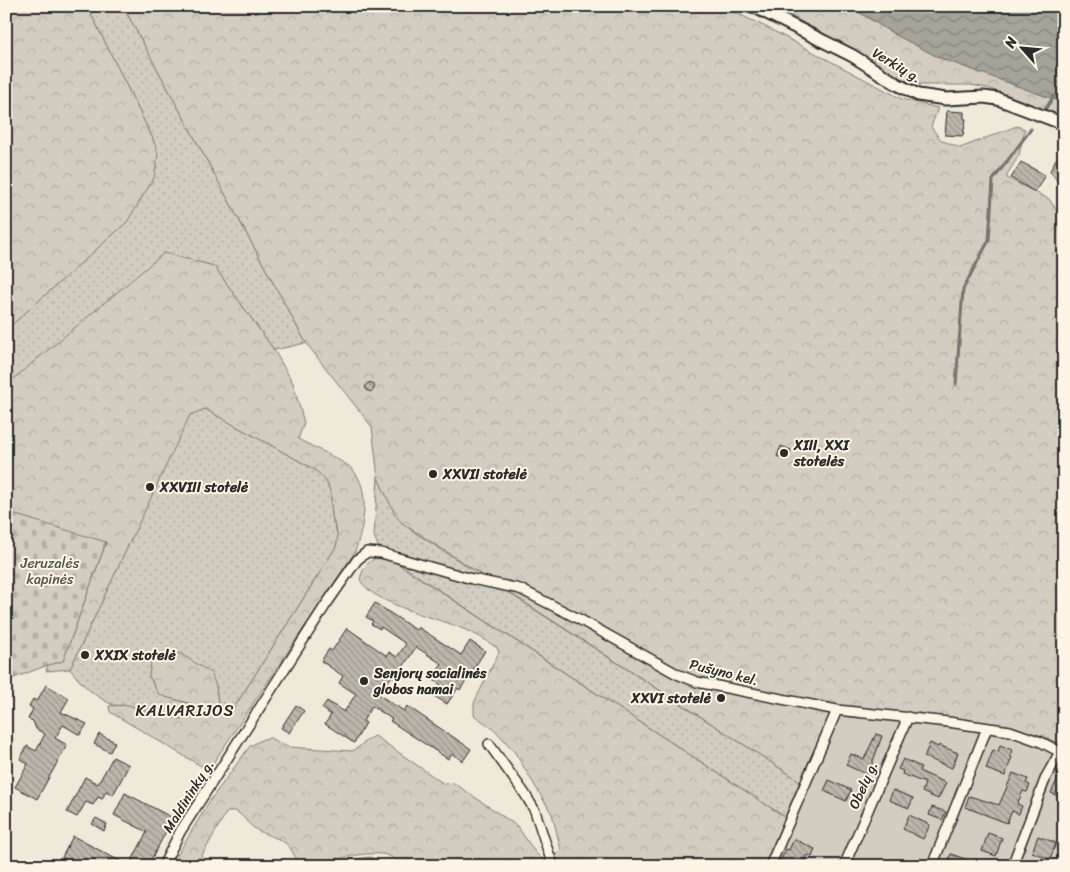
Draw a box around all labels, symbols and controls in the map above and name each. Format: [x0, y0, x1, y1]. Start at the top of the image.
north arrow [998, 22, 1048, 72]
text: N [997, 32, 1024, 53]
street label: Verkių g. [867, 41, 926, 90]
place label: XIII, XXI stotelės [793, 433, 850, 474]
marker: XIII, XXI stotelės [778, 447, 790, 459]
place label: XXVII stotelė [442, 462, 528, 487]
marker: XXVII stotelė [427, 468, 439, 480]
place label: XXVIII stotelė [159, 475, 249, 500]
marker: XXVIII stotelė [144, 481, 156, 493]
park label: Jeruzalės kapinės [20, 551, 80, 592]
place label: XXIX stotelė [94, 643, 176, 668]
marker: XXIX stotelė [79, 649, 91, 661]
street label: Pušyno kel. [687, 652, 761, 693]
place label: Senjorų socialinės globos namai [372, 661, 487, 702]
marker: Senjorų socialinės globos namai [358, 675, 370, 687]
place label: XXVI stotelė [630, 686, 712, 711]
marker: XXVI stotelė [715, 692, 727, 704]
district label: KALVARIJOS [135, 696, 235, 725]
street label: Maldininkų g. [156, 755, 221, 838]
street label: Obelų g. [842, 757, 885, 813]

